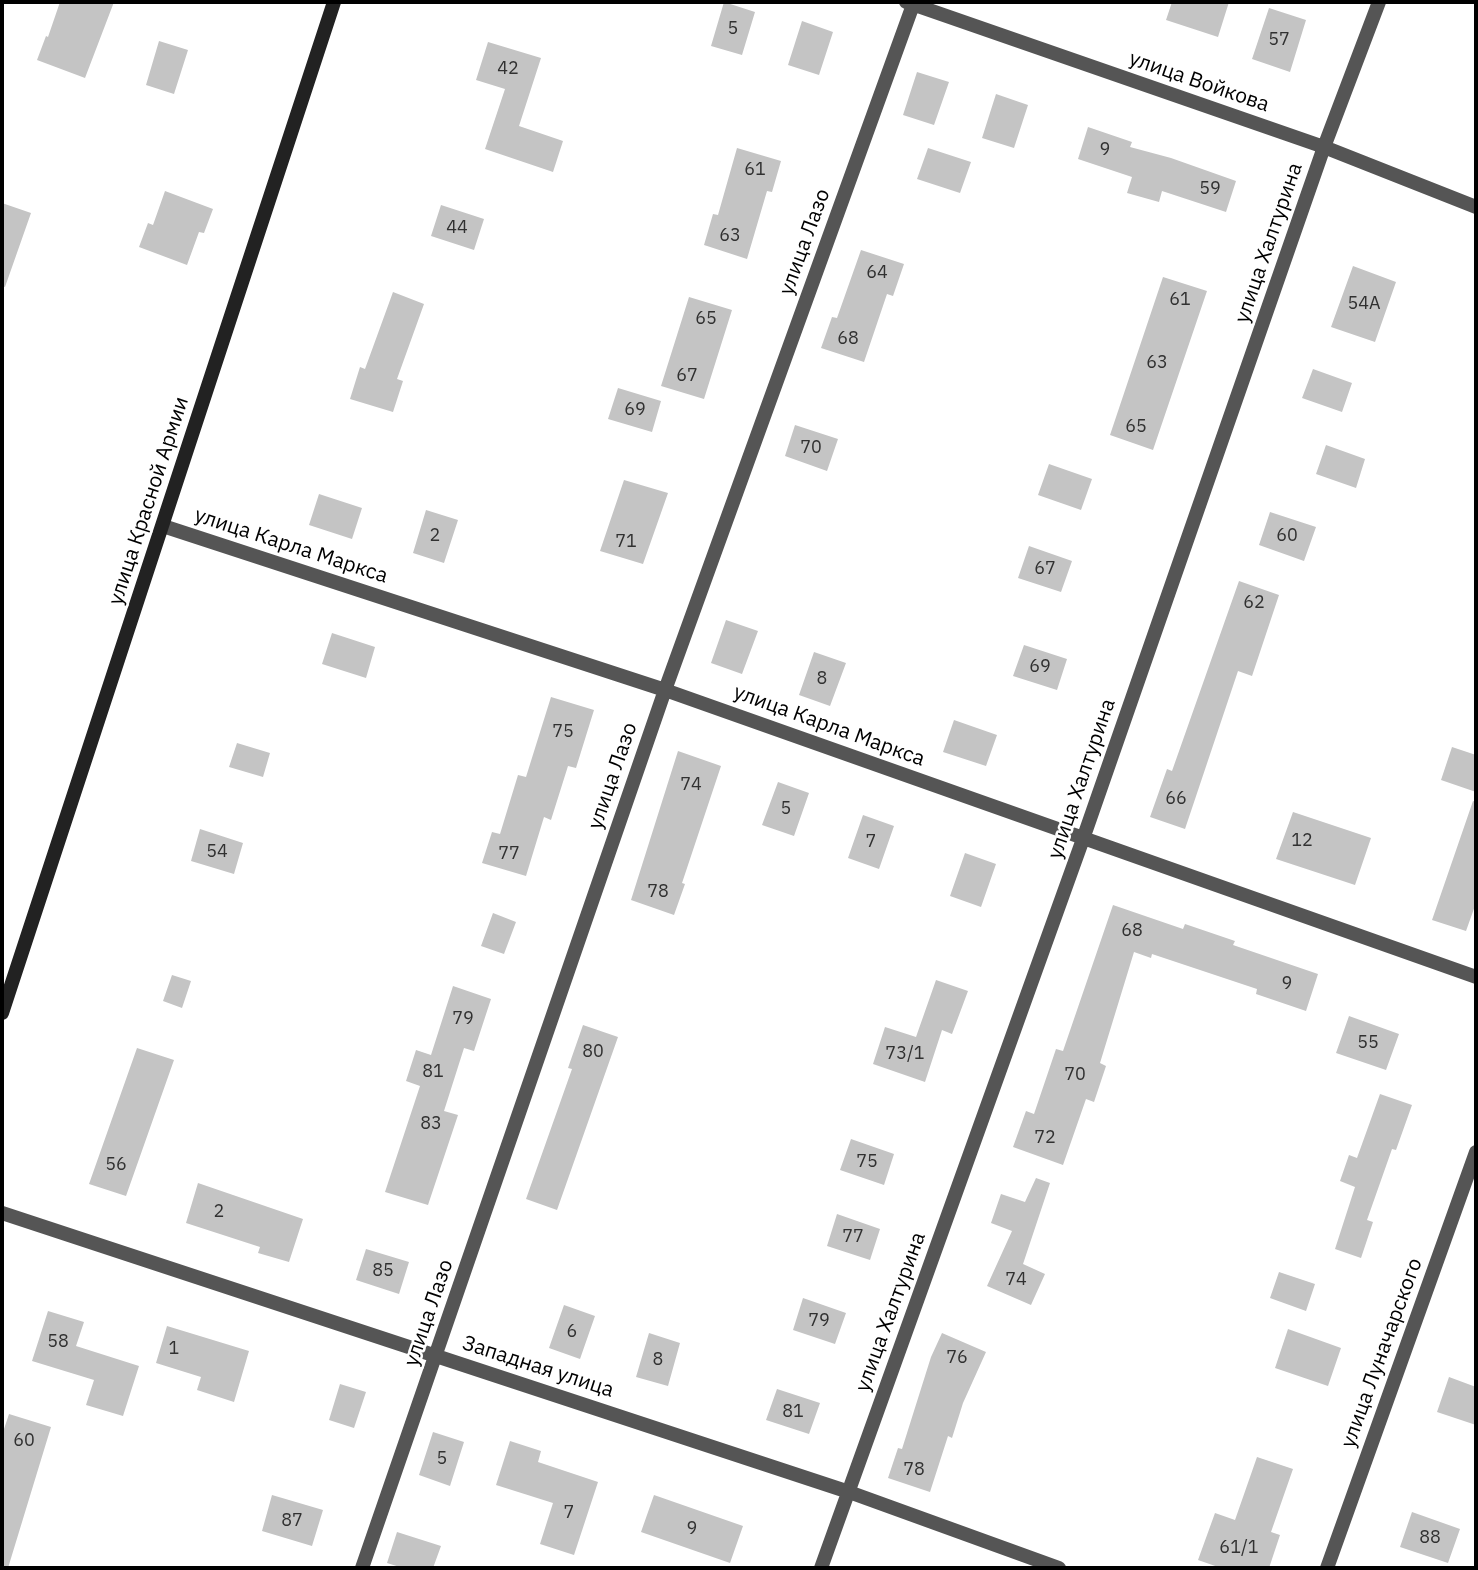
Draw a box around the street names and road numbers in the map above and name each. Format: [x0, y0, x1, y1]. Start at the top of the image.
street label: улица Войкова [1126, 46, 1272, 118]
street label: улица Халтурина [1230, 160, 1308, 326]
street label: улица Лазо [774, 186, 836, 298]
street label: улица Красной Армии [103, 394, 195, 608]
street label: улица Карла Маркса [191, 503, 391, 589]
street label: улица Карла Маркса [730, 680, 928, 772]
street label: улица Халтурина [1043, 696, 1121, 862]
street label: улица Лазо [583, 719, 643, 833]
street label: улица Халтурина [850, 1229, 932, 1395]
street label: улица Луначарского [1336, 1255, 1428, 1451]
street label: улица Лазо [399, 1256, 459, 1370]
street label: Западная улица [459, 1331, 617, 1403]

